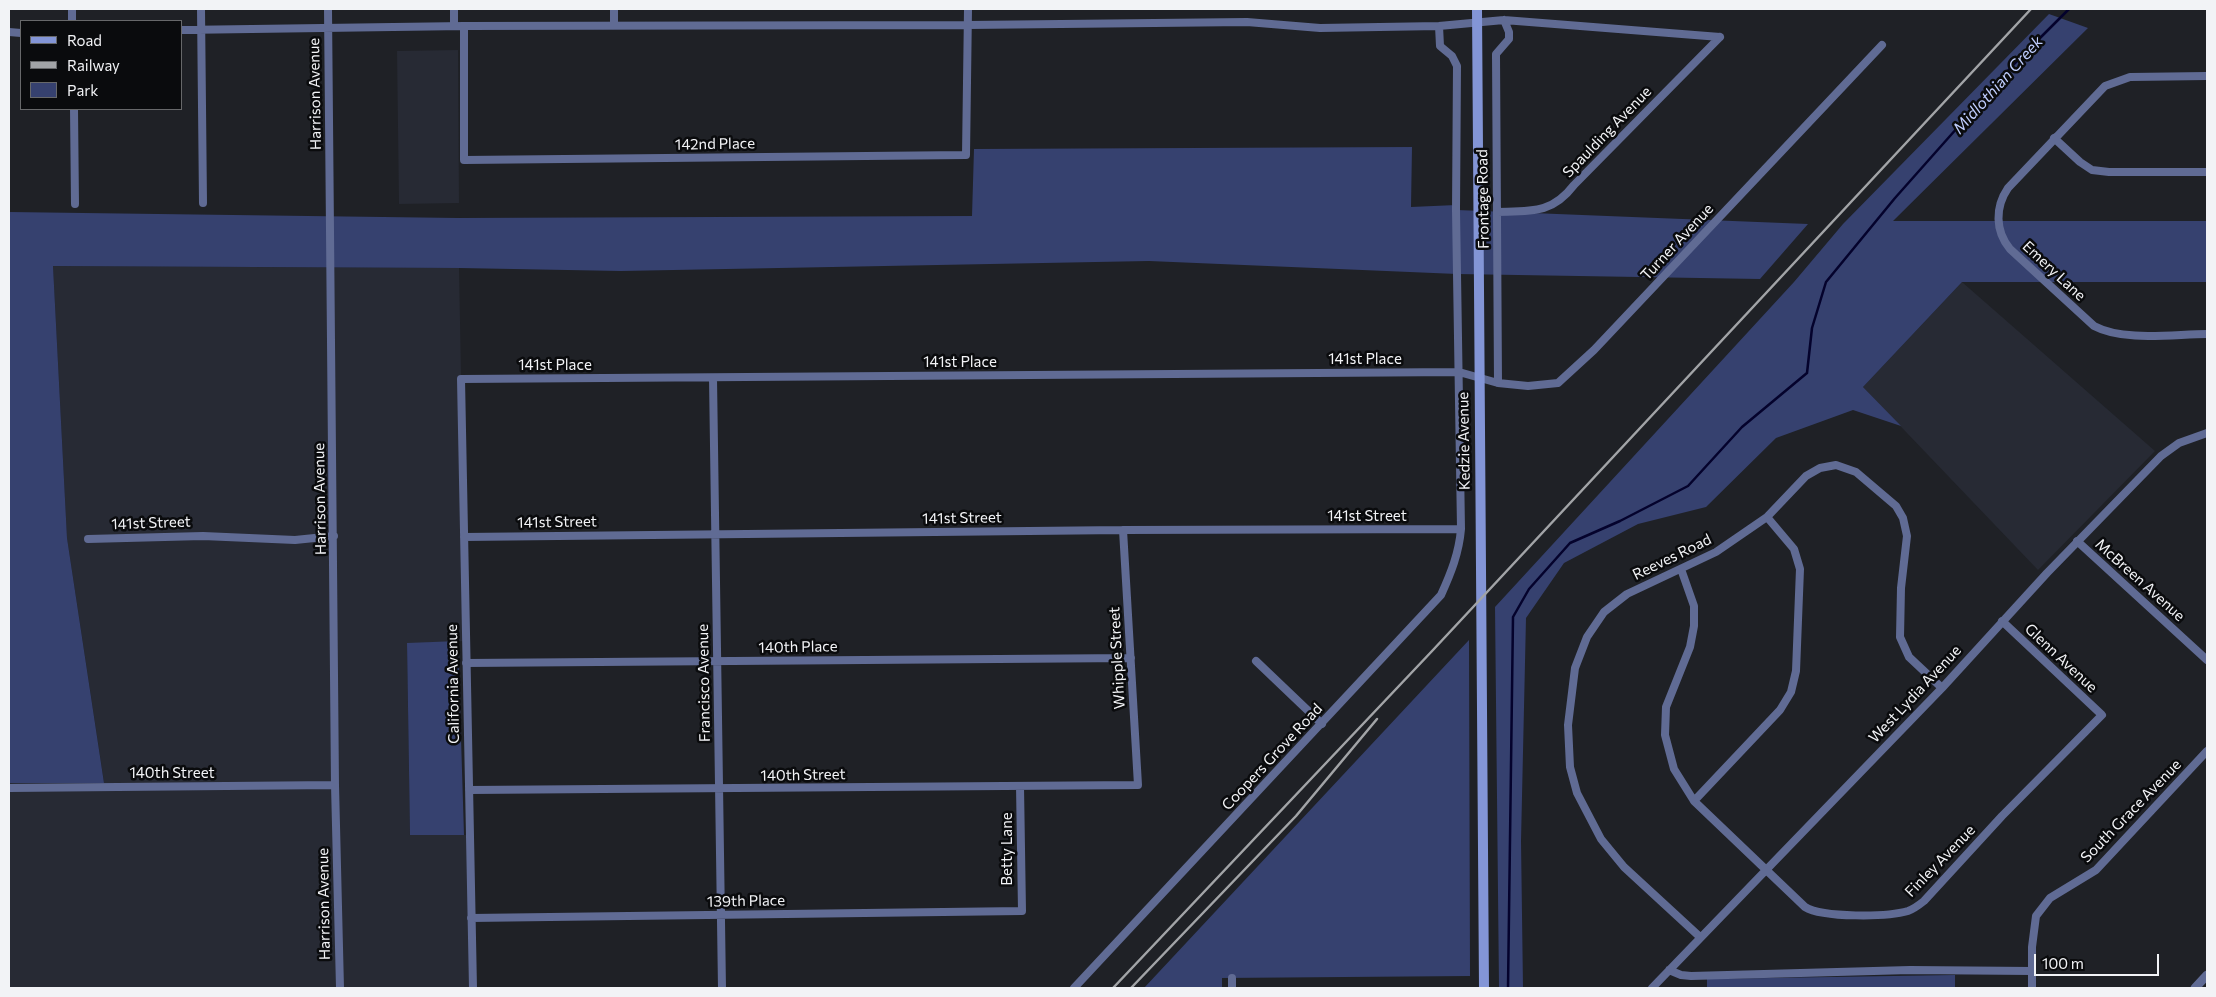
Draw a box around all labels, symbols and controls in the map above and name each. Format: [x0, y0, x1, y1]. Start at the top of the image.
legend [20, 20, 182, 110]
text: Road [67, 31, 102, 49]
water label: Midlothian Creek [1949, 32, 2047, 138]
street label: Harrison Avenue [305, 38, 325, 150]
text: Railway [67, 56, 120, 74]
text: Park [67, 81, 98, 99]
street label: Spaulding Avenue [1559, 83, 1655, 181]
street label: 142nd Place [675, 134, 755, 154]
street label: Frontage Road [1473, 149, 1493, 249]
street label: Turner Avenue [1637, 200, 1717, 284]
street label: Emery Lane [2019, 237, 2089, 305]
street label: 141st Place [1328, 350, 1402, 368]
street label: 141st Place [923, 353, 997, 371]
street label: 141st Place [518, 356, 592, 374]
street label: Kedzie Avenue [1454, 392, 1474, 490]
street label: Harrison Avenue [310, 443, 330, 555]
street label: 141st Street [1327, 507, 1407, 525]
street label: 141st Street [922, 508, 1002, 528]
street label: 141st Street [517, 512, 597, 532]
street label: 141st Street [111, 513, 191, 533]
street label: Reeves Road [1630, 530, 1714, 584]
street label: McBreen Avenue [2091, 535, 2189, 625]
street label: Whipple Street [1105, 606, 1129, 710]
street label: Glenn Avenue [2021, 620, 2101, 696]
street label: California Avenue [443, 624, 463, 744]
street label: Francisco Avenue [694, 624, 714, 742]
street label: 140th Place [758, 637, 838, 657]
street label: West Lydia Avenue [1865, 641, 1965, 747]
street label: Coopers Grove Road [1218, 700, 1326, 814]
street label: South Grace Avenue [2077, 756, 2185, 866]
street label: 140th Street [129, 764, 215, 782]
street label: 140th Street [760, 765, 846, 785]
street label: Betty Lane [998, 812, 1016, 886]
street label: Finley Avenue [1901, 821, 1979, 901]
street label: Harrison Avenue [314, 848, 334, 960]
street label: 139th Place [707, 891, 785, 911]
scale bar [2036, 944, 2161, 976]
text: 100 m [2042, 954, 2084, 972]

